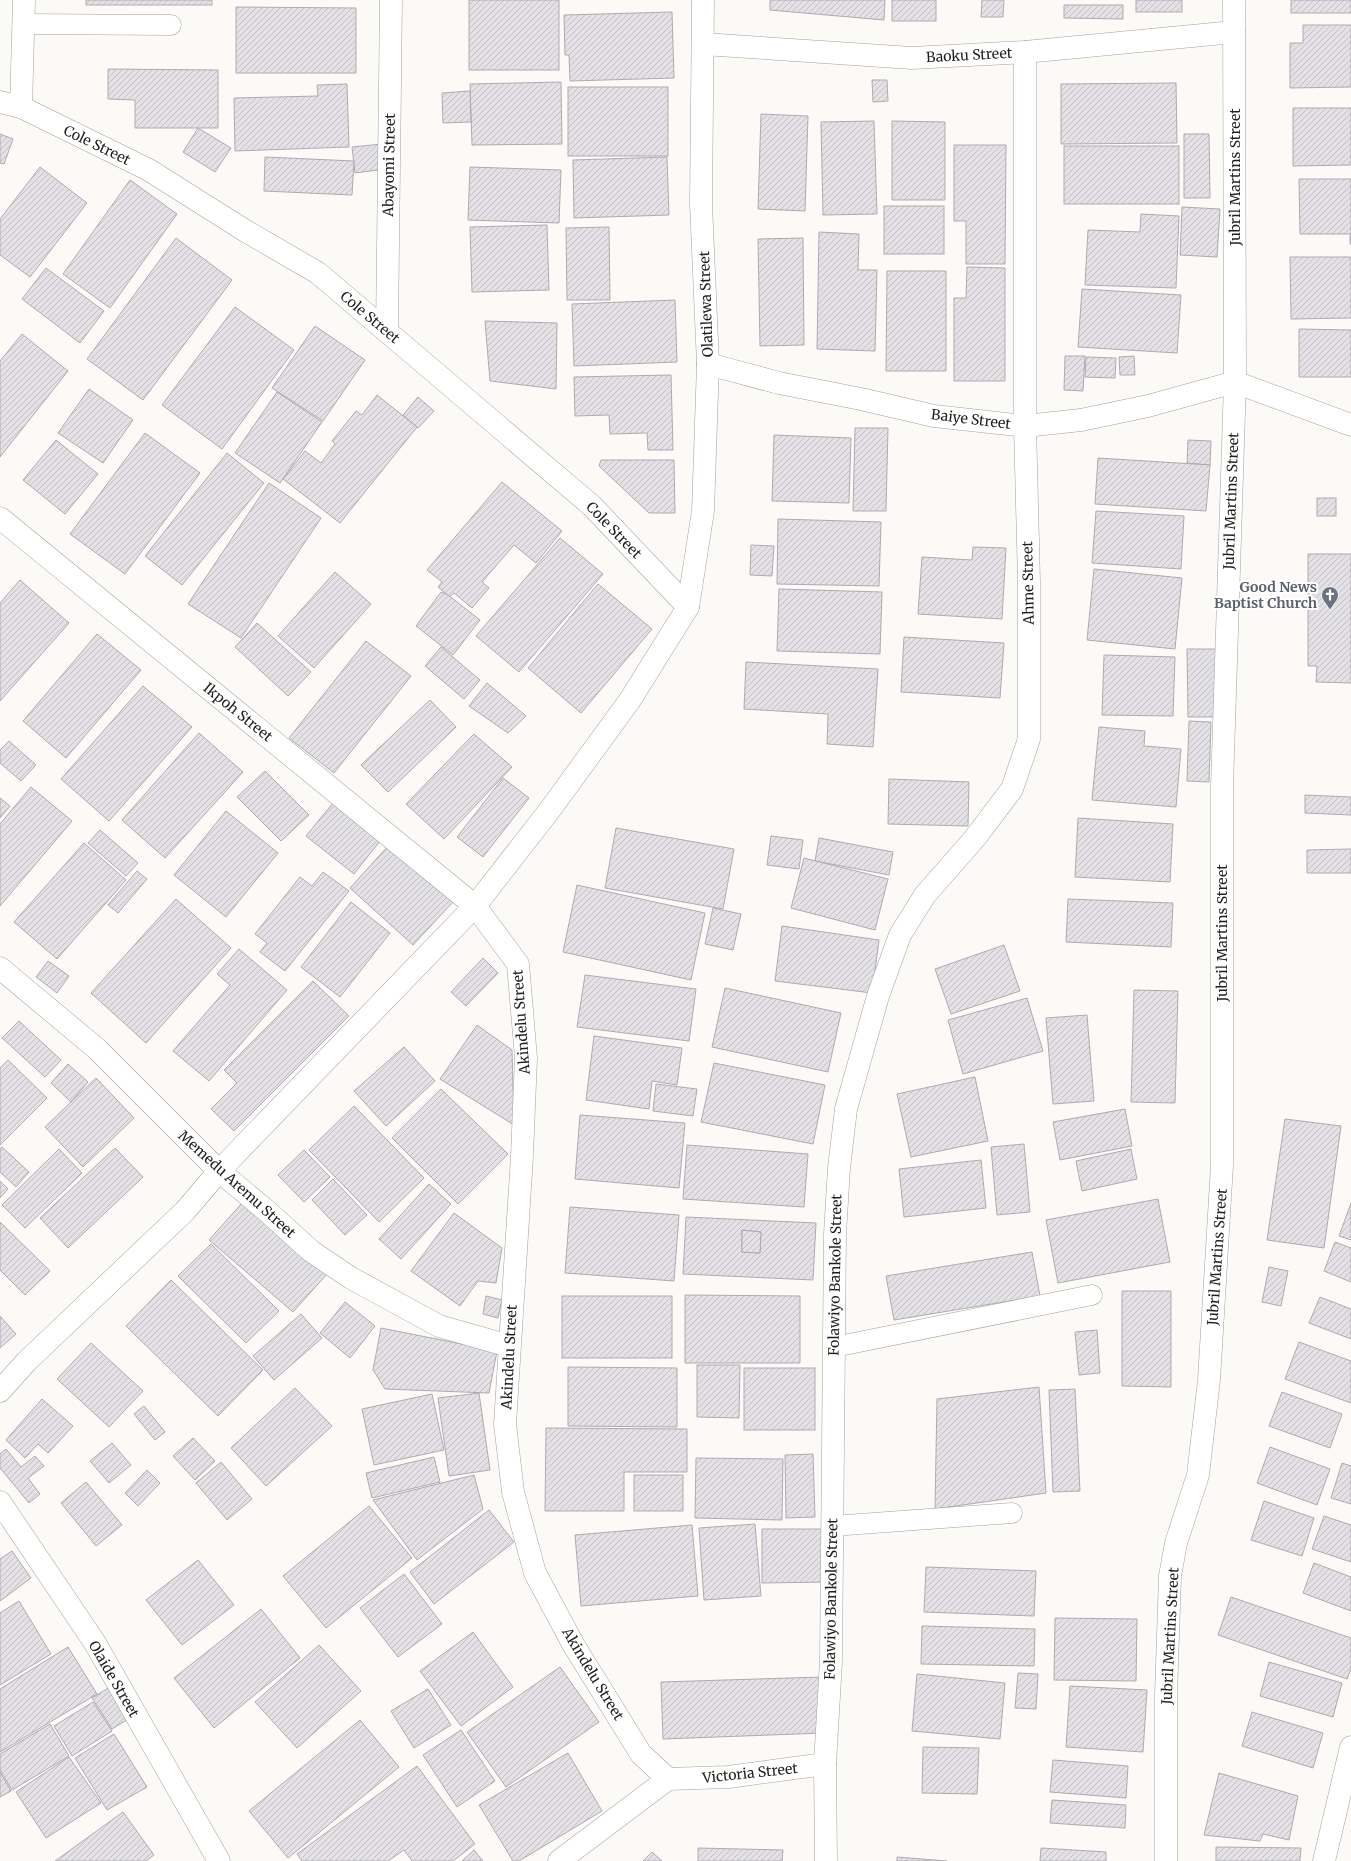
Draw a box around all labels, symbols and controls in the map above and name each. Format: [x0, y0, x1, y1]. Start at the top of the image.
street label: Baoku Street [925, 44, 1013, 66]
street label: Jubril Martins Street [1226, 108, 1244, 247]
street label: Abayomi Street [379, 113, 399, 218]
street label: Cole Street [61, 121, 134, 169]
street label: Olatilewa Street [695, 250, 717, 357]
street label: Cole Street [337, 287, 404, 347]
street label: Baiye Street [930, 405, 1012, 433]
street label: Jubril Martins Street [1220, 431, 1242, 571]
street label: Cole Street [582, 498, 646, 563]
street label: Ahme Street [1018, 540, 1038, 626]
place label: Good News Baptist Church [1214, 578, 1318, 612]
church icon: Good News Baptist Church [1320, 585, 1340, 610]
street label: Ikpoh Street [200, 679, 277, 746]
street label: Jubril Martins Street [1213, 864, 1231, 1003]
street label: Akindelu Street [508, 969, 534, 1076]
street label: Memedu Aremu Street [175, 1126, 300, 1242]
street label: Jubril Martins Street [1203, 1187, 1231, 1327]
street label: Folawiyo Bankole Street [825, 1193, 845, 1356]
street label: Akindelu Street [497, 1304, 521, 1411]
street label: Folawiyo Bankole Street [821, 1517, 841, 1680]
street label: Jubril Martins Street [1157, 1566, 1183, 1706]
street label: Akindelu Street [558, 1624, 628, 1724]
street label: Olaide Street [85, 1637, 143, 1721]
street label: Victoria Street [700, 1759, 799, 1787]

